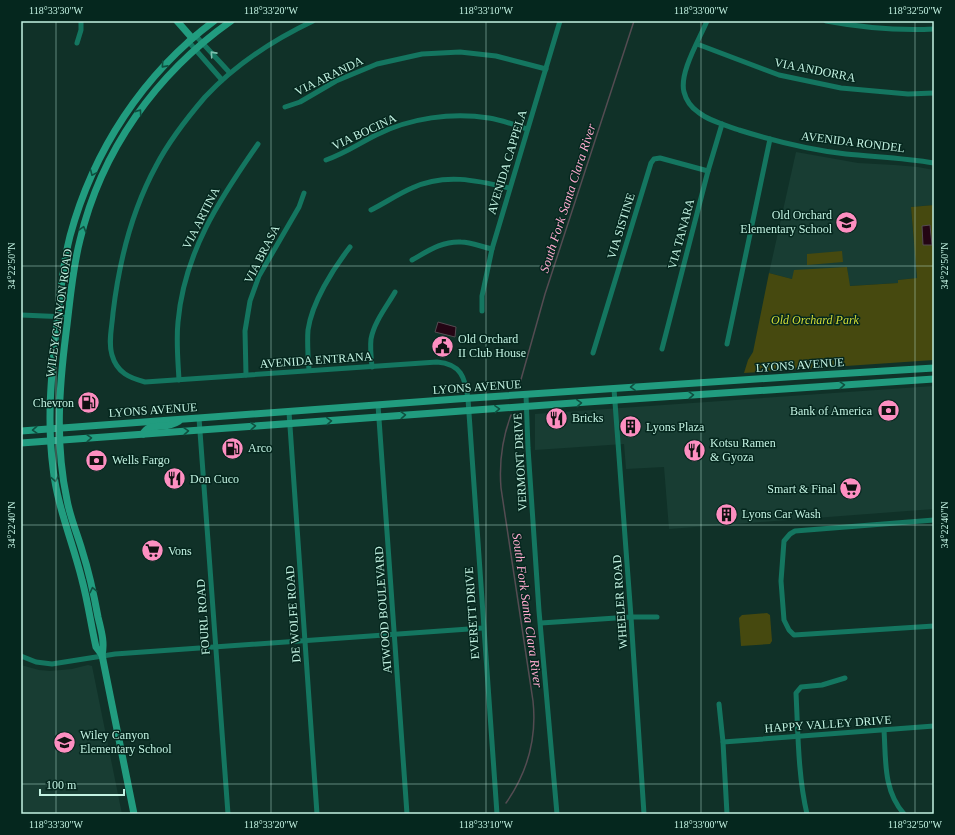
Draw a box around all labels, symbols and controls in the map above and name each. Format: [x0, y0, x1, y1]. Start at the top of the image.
text: 118°33'30"W [29, 5, 84, 16]
text: 118°33'20"W [244, 5, 299, 16]
text: 118°33'10"W [459, 5, 514, 16]
text: 118°33'00"W [674, 5, 729, 16]
text: 118°32'50"W [888, 5, 943, 16]
one-way arrow [210, 51, 217, 58]
street label: VIA ARANDA [293, 53, 366, 99]
street label: VIA ANDORRA [773, 55, 857, 85]
one-way arrow [161, 60, 168, 68]
street label: AVENIDA CAPPELA [484, 108, 530, 216]
one-way arrow [134, 109, 142, 116]
street label: VIA BOCINA [329, 111, 399, 153]
water label: South Fork Santa Clara River [536, 121, 599, 275]
street label: AVENIDA RONDEL [800, 129, 906, 155]
one-way arrow [90, 169, 98, 177]
street label: VIA ARTINA [179, 184, 223, 251]
street label: VIA SISTINE [604, 191, 638, 261]
street label: VIA TANARA [665, 197, 697, 271]
place label: Old Orchard Elementary School [740, 208, 833, 236]
school or university icon: Old Orchard Elementary School [834, 209, 860, 235]
street label: VIA BRASA [241, 222, 283, 286]
one-way arrow [78, 225, 87, 232]
text: 34°22'50"N [6, 242, 17, 290]
text: 34°22'50"N [939, 242, 950, 290]
street label: WILEY CANYON ROAD [43, 248, 75, 378]
park label: Old Orchard Park [771, 313, 860, 327]
place label: Old Orchard II Club House [458, 332, 526, 360]
public building icon: Old Orchard II Club House [429, 333, 455, 359]
street label: AVENIDA ENTRANA [259, 349, 373, 371]
street label: LYONS AVENUE [755, 355, 845, 375]
street label: LYONS AVENUE [432, 377, 522, 397]
one-way arrow [839, 381, 845, 390]
one-way arrow [630, 383, 636, 392]
fuel station icon: Chevron [76, 390, 102, 416]
one-way arrow [688, 391, 694, 400]
place label: Chevron [33, 396, 74, 410]
one-way arrow [576, 398, 582, 407]
bank icon: Bank of America [875, 398, 901, 424]
street label: LYONS AVENUE [108, 400, 198, 420]
one-way arrow [494, 404, 500, 413]
place label: Bank of America [790, 404, 873, 418]
restaurant icon: Bricks [544, 405, 570, 431]
one-way arrow [400, 411, 406, 420]
place label: Bricks [572, 411, 604, 425]
street label: VERMONT DRIVE [510, 412, 530, 512]
building icon: Lyons Plaza [618, 414, 644, 440]
one-way arrow [326, 416, 332, 425]
place label: Lyons Plaza [646, 420, 705, 434]
one-way arrow [250, 422, 256, 431]
one-way arrow [32, 426, 38, 435]
one-way arrow [183, 426, 189, 435]
one-way arrow [86, 433, 92, 442]
fuel station icon: Arco [219, 435, 245, 461]
place label: Kotsu Ramen & Gyoza [710, 436, 776, 464]
restaurant icon: Kotsu Ramen & Gyoza [682, 437, 708, 463]
place label: Arco [248, 441, 272, 455]
bank icon: Wells Fargo [84, 447, 110, 473]
place label: Wells Fargo [112, 453, 170, 467]
restaurant icon: Don Cuco [162, 466, 188, 492]
place label: Don Cuco [190, 472, 239, 486]
one-way arrow [50, 476, 58, 482]
supermarket icon: Smart & Final [838, 476, 864, 502]
place label: Smart & Final [767, 482, 837, 496]
text: 34°22'40"N [6, 501, 17, 549]
building icon: Lyons Car Wash [713, 501, 739, 527]
text: 34°22'40"N [939, 501, 950, 549]
place label: Lyons Car Wash [742, 507, 821, 521]
water label: South Fork Santa Clara River [509, 532, 546, 689]
supermarket icon: Vons [139, 538, 165, 564]
place label: Vons [168, 544, 192, 558]
street label: ATWOOD BOULEVARD [372, 546, 394, 674]
street label: WHEELER ROAD [610, 554, 630, 650]
street label: DE WOLFE ROAD [283, 565, 303, 663]
street label: EVERETT DRIVE [462, 566, 482, 660]
street label: FOURL ROAD [193, 578, 213, 655]
one-way arrow [89, 587, 97, 594]
street label: HAPPY VALLEY DRIVE [764, 713, 892, 735]
place label: Wiley Canyon Elementary School [80, 728, 172, 756]
school or university icon: Wiley Canyon Elementary School [51, 729, 77, 755]
scale bar [40, 771, 124, 797]
text: 100 m [46, 778, 77, 792]
text: 118°33'30"W [29, 819, 84, 830]
text: 118°33'20"W [244, 819, 299, 830]
text: 118°33'10"W [459, 819, 514, 830]
text: 118°33'00"W [674, 819, 729, 830]
text: 118°32'50"W [888, 819, 943, 830]

